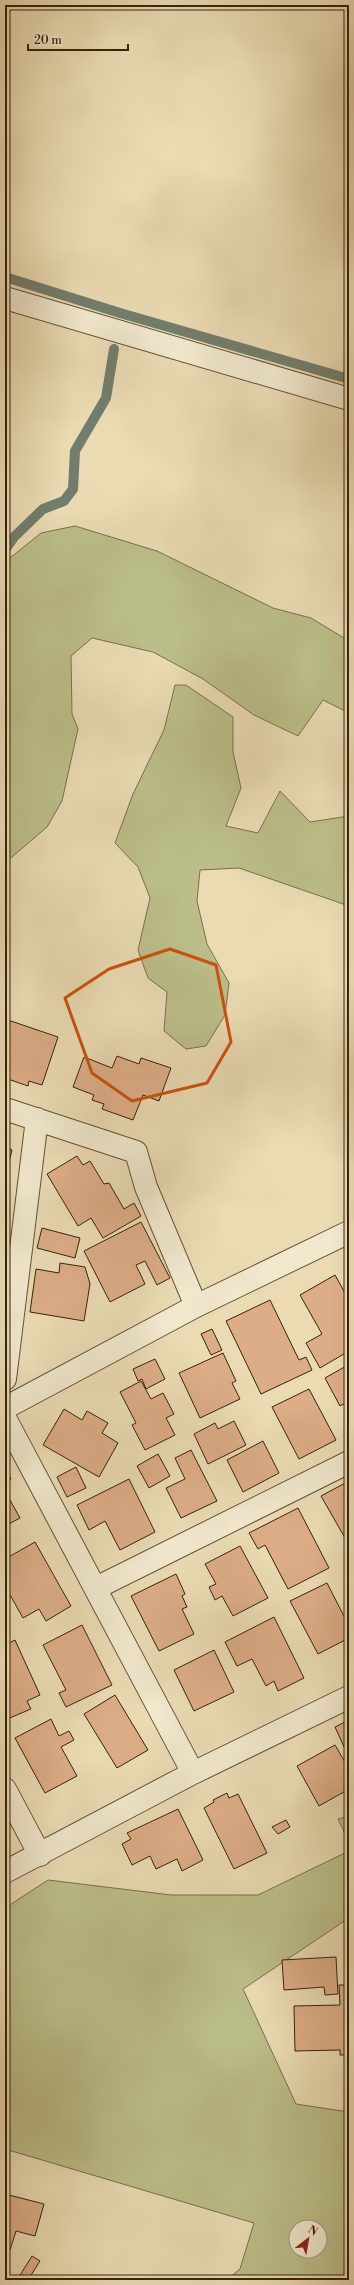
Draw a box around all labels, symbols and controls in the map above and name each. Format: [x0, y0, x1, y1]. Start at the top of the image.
scale bar [28, 26, 128, 52]
text: 20 m [34, 33, 62, 48]
north arrow [288, 2219, 328, 2259]
text: N [305, 2223, 320, 2240]

